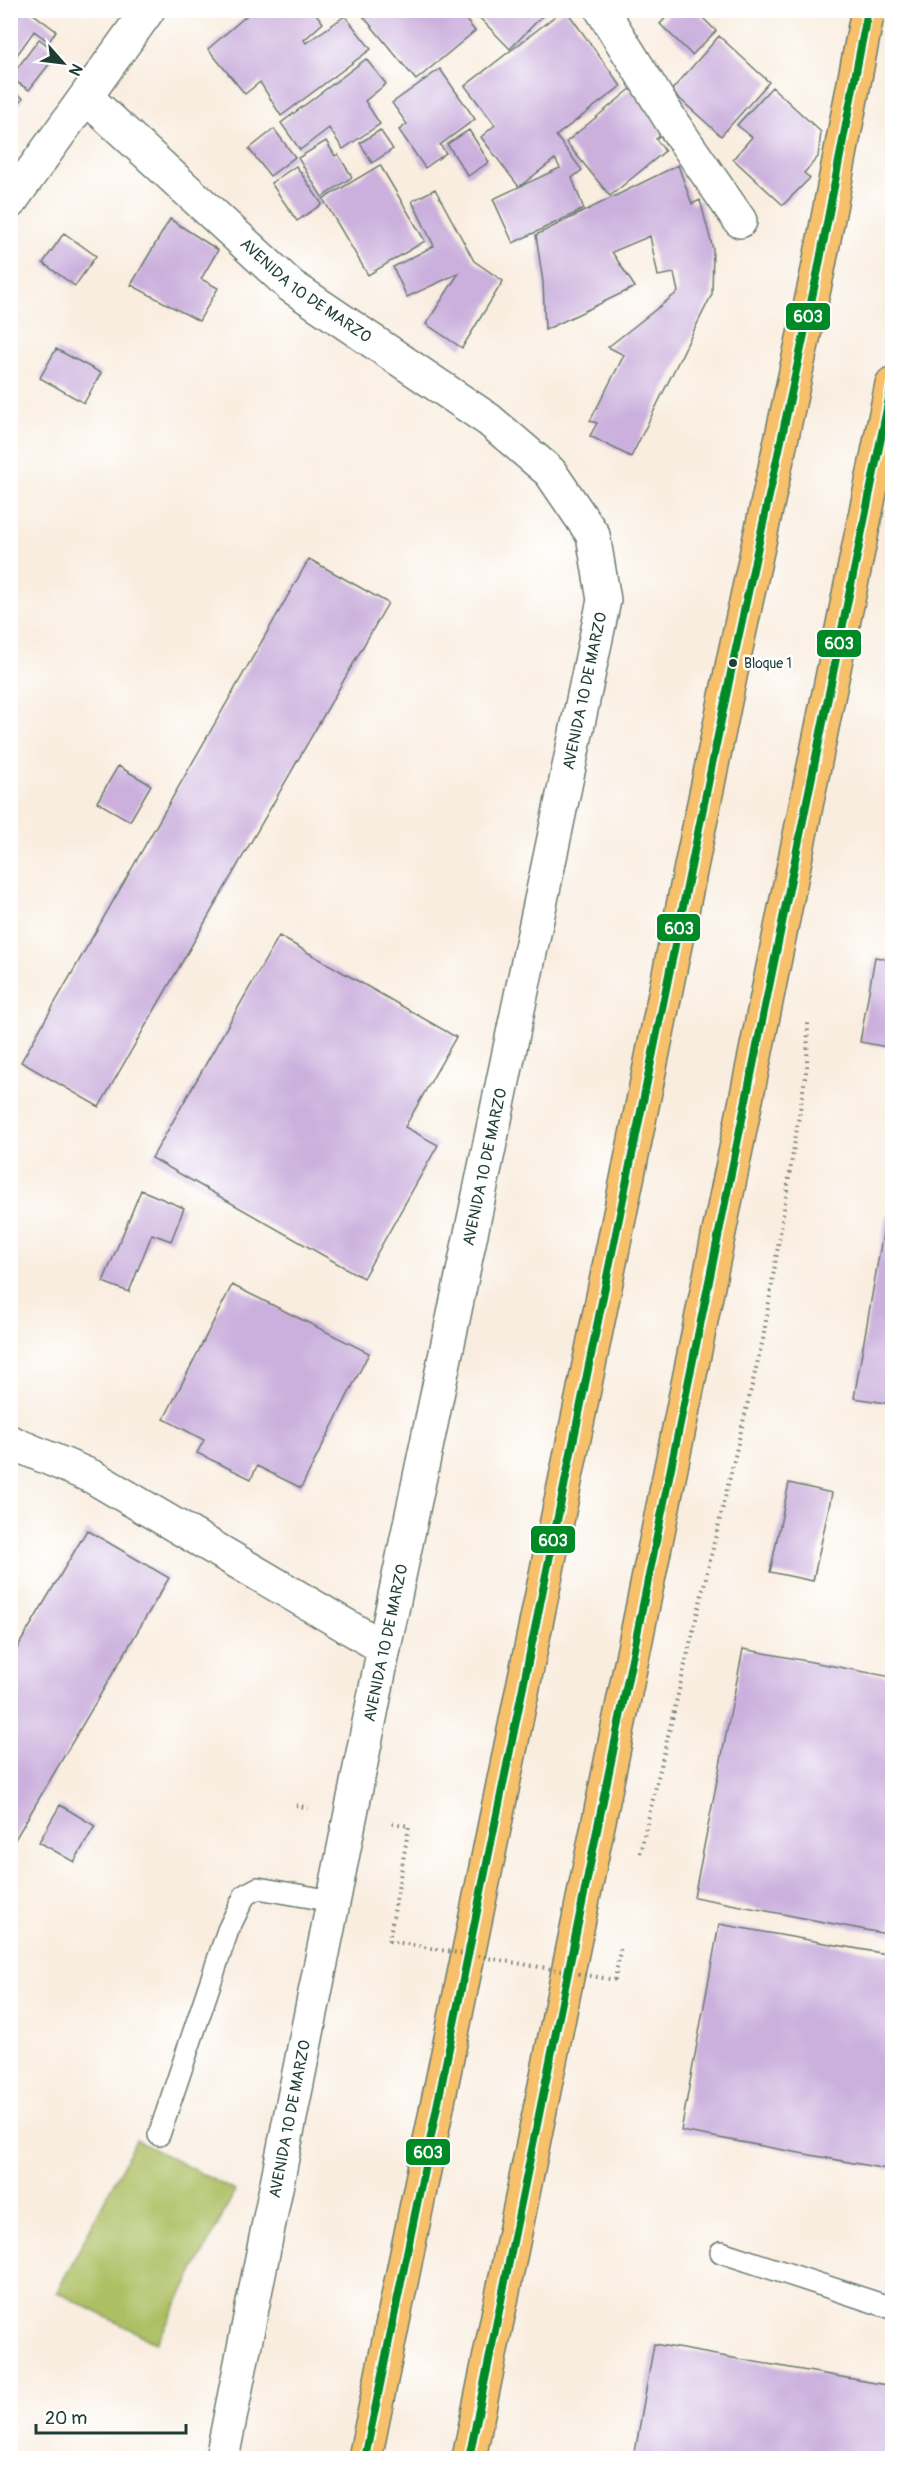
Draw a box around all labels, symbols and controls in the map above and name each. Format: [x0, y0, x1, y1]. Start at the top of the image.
north arrow [33, 33, 93, 93]
text: N [64, 60, 87, 79]
street label: AVENIDA 10 DE MARZO [236, 234, 375, 347]
line badge: 603 [785, 302, 831, 331]
text: 603 [793, 307, 823, 327]
street label: AVENIDA 10 DE MARZO [559, 610, 611, 772]
line badge: 603 [816, 629, 862, 658]
text: 603 [824, 634, 854, 654]
place label: Bloque 1 [744, 655, 792, 672]
marker: Bloque 1 [727, 657, 739, 669]
line badge: 603 [656, 913, 701, 942]
text: 603 [664, 919, 694, 939]
street label: AVENIDA 10 DE MARZO [459, 1086, 511, 1248]
line badge: 603 [530, 1525, 576, 1554]
text: 603 [538, 1531, 568, 1551]
street label: AVENIDA 10 DE MARZO [360, 1562, 412, 1724]
street label: AVENIDA 10 DE MARZO [265, 2038, 315, 2200]
line badge: 603 [405, 2138, 451, 2166]
text: 603 [413, 2143, 443, 2163]
scale bar [36, 2397, 186, 2435]
text: 20 m [45, 2407, 87, 2430]

